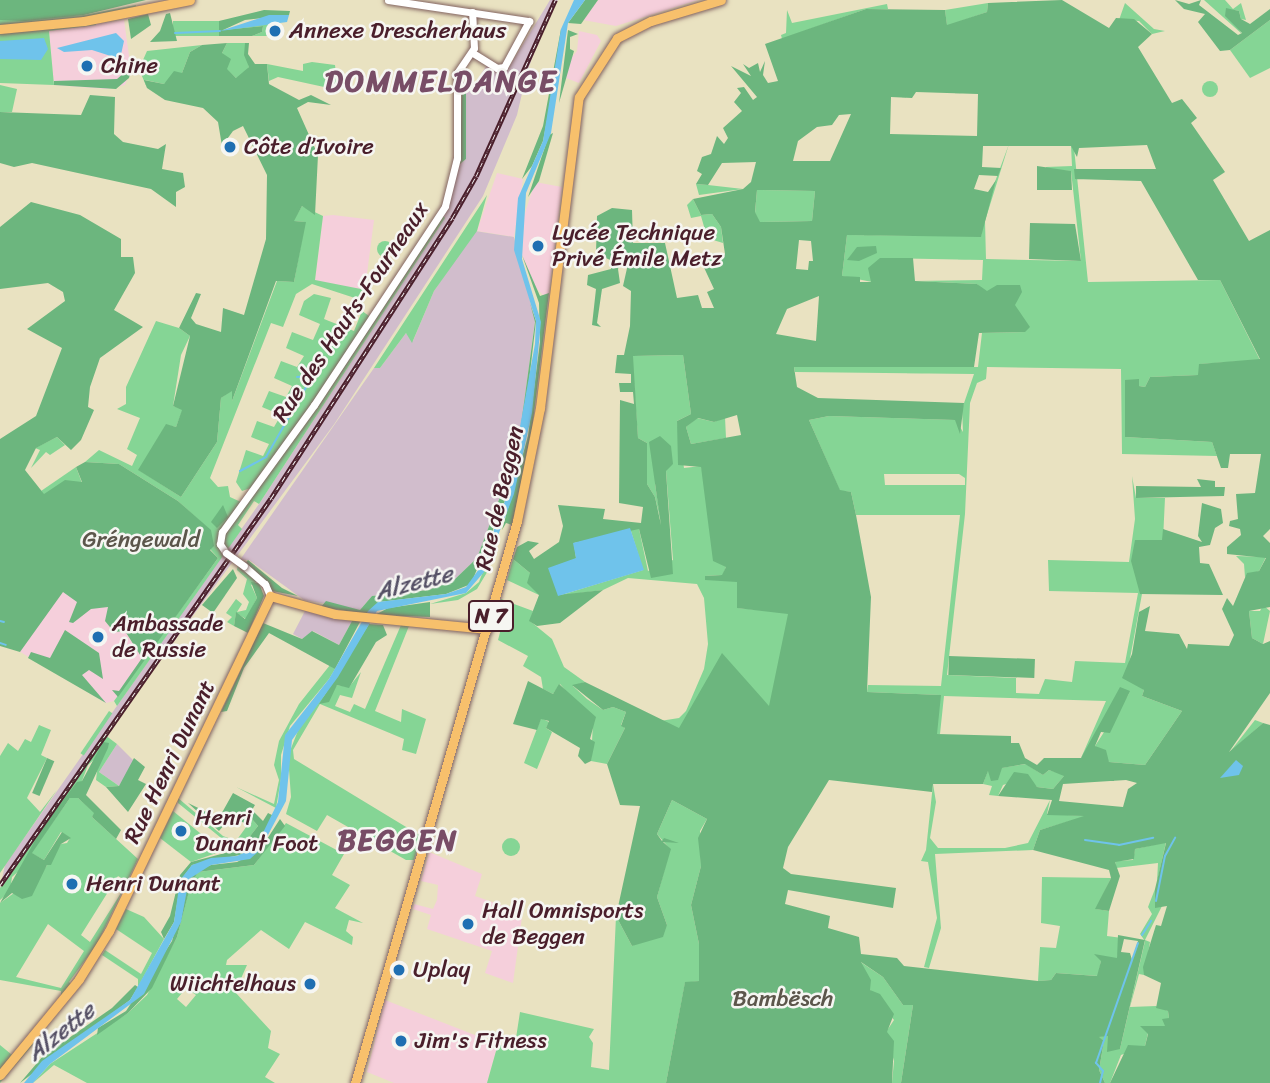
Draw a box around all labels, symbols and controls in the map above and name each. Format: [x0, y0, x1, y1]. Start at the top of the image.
place label: Annexe Drescherhaus [289, 17, 507, 45]
marker: Annexe Drescherhaus [267, 23, 283, 39]
place label: Chine [101, 52, 158, 80]
marker: Chine [79, 58, 95, 74]
district label: DOMMELDANGE [326, 63, 556, 99]
place label: Côte d’Ivoire [244, 133, 373, 161]
marker: Côte d’Ivoire [222, 139, 238, 155]
street label: Rue des Hauts-Fourneaux [266, 196, 436, 428]
place label: Lycée Technique Privé Émile Metz [552, 219, 723, 273]
marker: Lycée Technique Privé Émile Metz [530, 238, 546, 254]
street label: Rue de Beggen [470, 423, 530, 573]
park label: Gréngewald [82, 526, 200, 554]
water label: Alzette [372, 560, 456, 606]
road number: N 7 [466, 598, 516, 634]
place label: Ambassade de Russie [112, 610, 223, 664]
marker: Ambassade de Russie [90, 629, 106, 645]
street label: Rue Henri Dunant [119, 676, 221, 848]
place label: Henri Dunant Foot [195, 804, 319, 858]
district label: BEGGEN [338, 822, 458, 858]
marker: Henri Dunant Foot [173, 823, 189, 839]
place label: Henri Dunant [86, 870, 220, 898]
marker: Henri Dunant [64, 876, 80, 892]
place label: Hall Omnisports de Beggen [482, 897, 643, 951]
marker: Hall Omnisports de Beggen [460, 916, 476, 932]
place label: Uplay [413, 956, 470, 984]
marker: Uplay [391, 962, 407, 978]
place label: Wiichtelhaus [170, 970, 296, 998]
marker: Wiichtelhaus [302, 976, 318, 992]
park label: Bambësch [733, 985, 833, 1013]
water label: Alzette [21, 996, 101, 1068]
place label: Jim's Fitness [415, 1027, 548, 1055]
marker: Jim's Fitness [393, 1033, 409, 1049]

